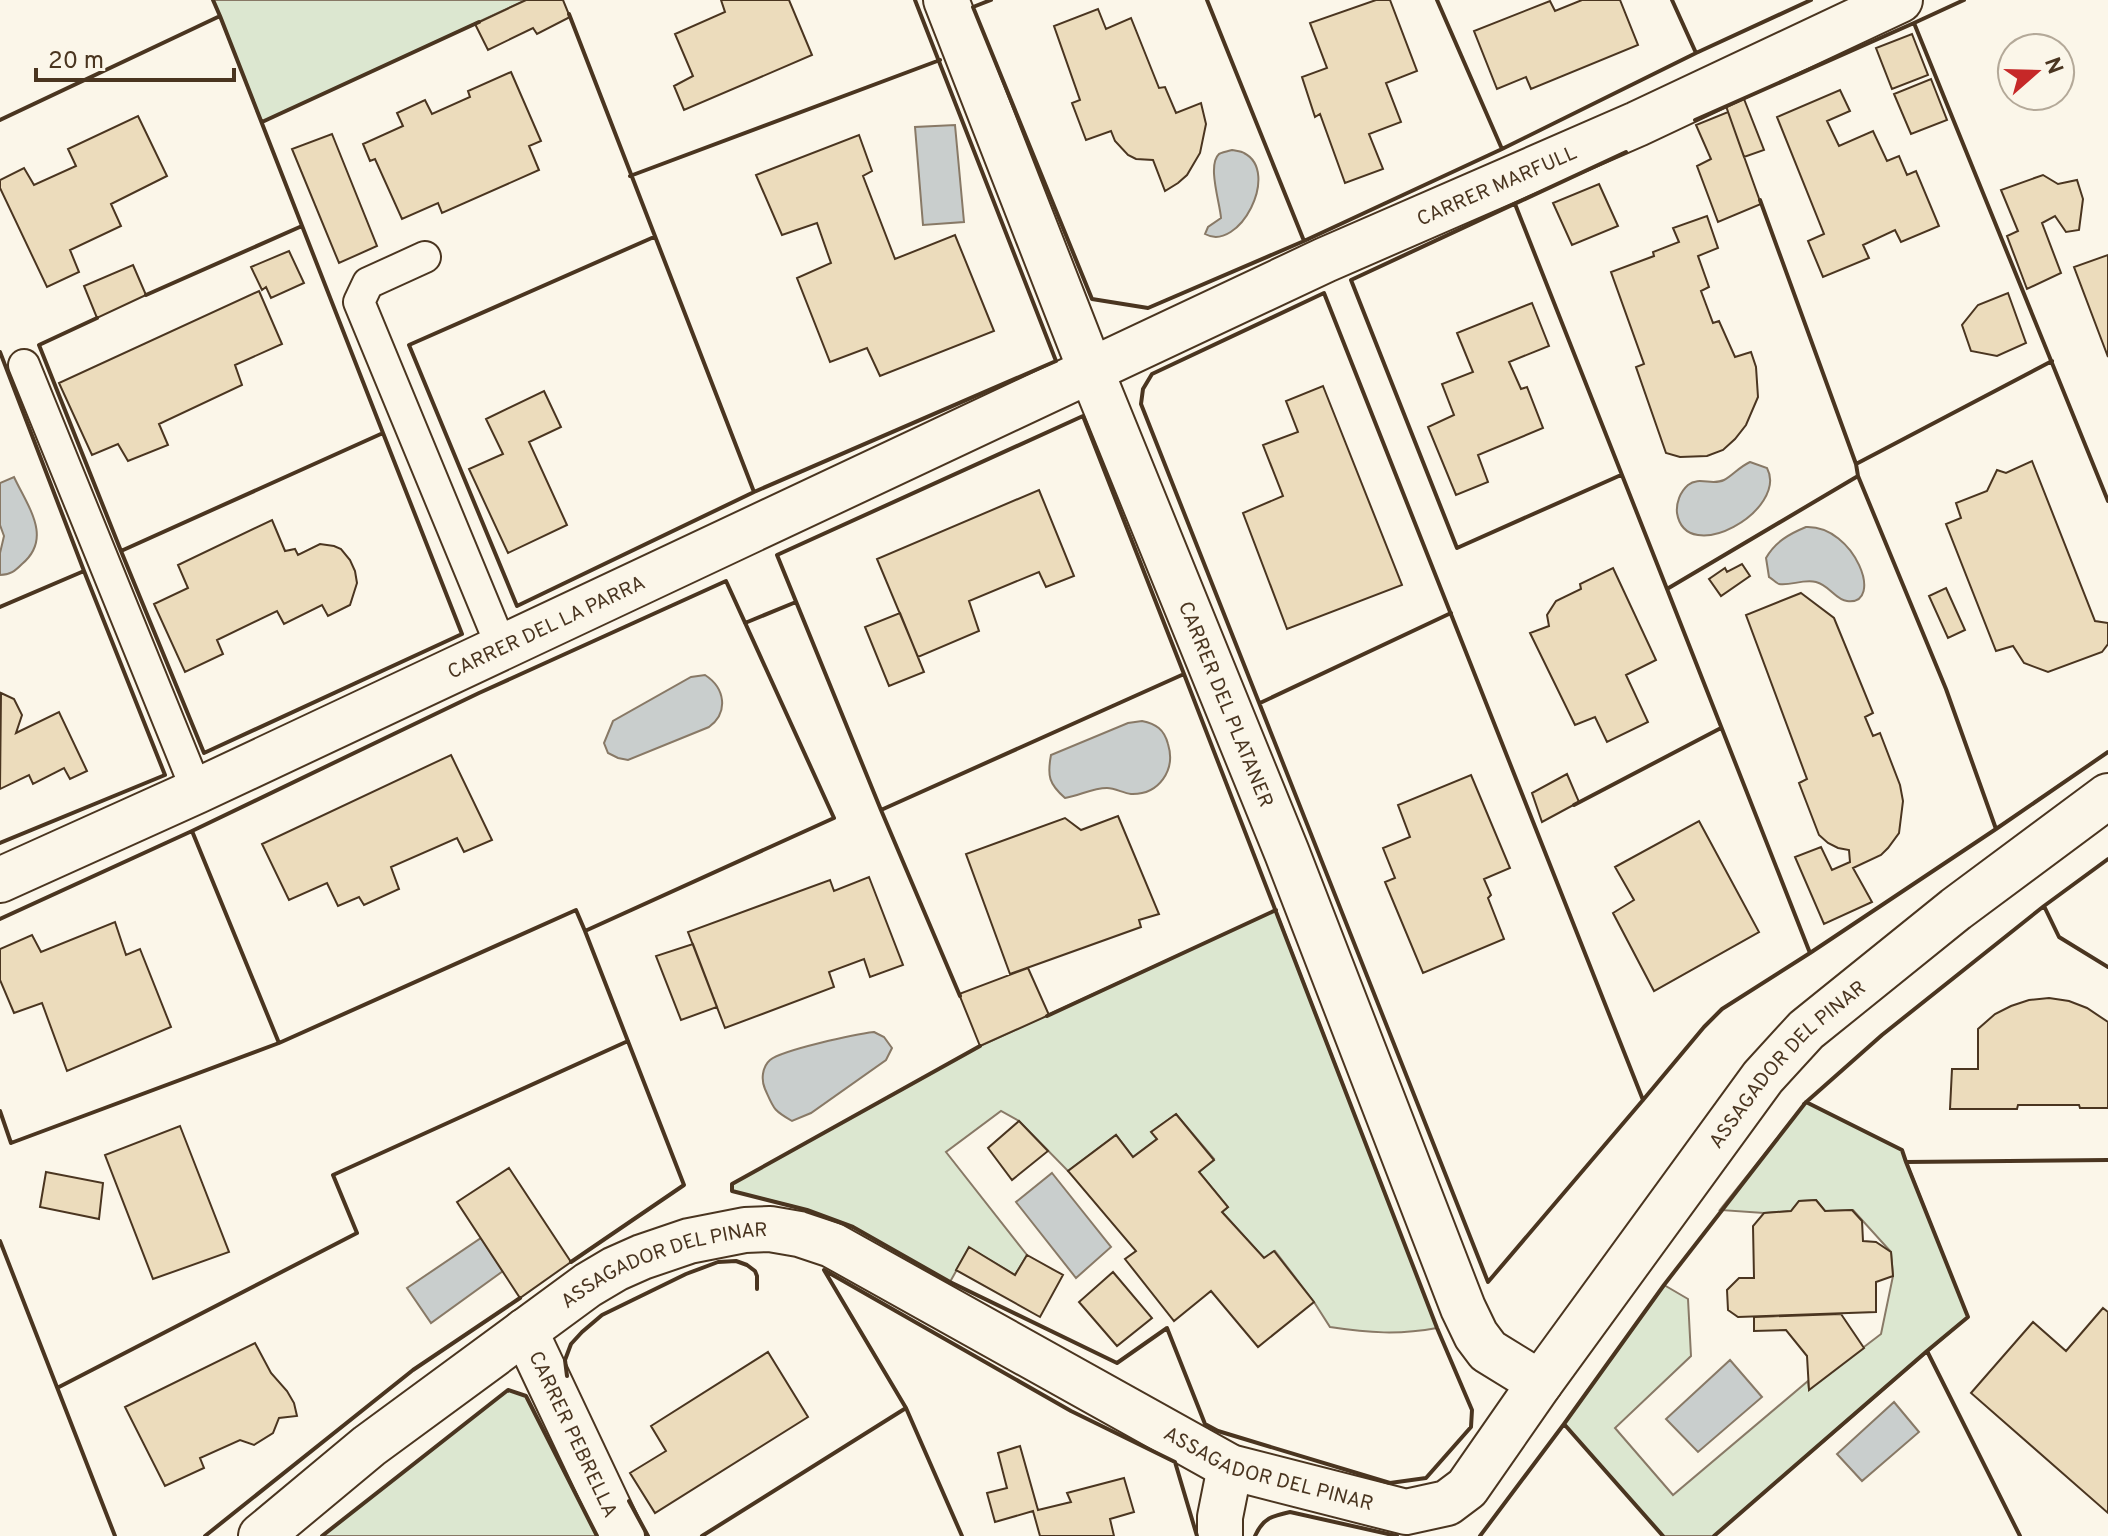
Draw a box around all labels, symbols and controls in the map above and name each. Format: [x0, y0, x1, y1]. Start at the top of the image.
scale bar [36, 32, 234, 82]
north arrow [1996, 32, 2076, 112]
text: 20 m [48, 47, 104, 77]
text: N [2037, 54, 2068, 78]
street label: CARRER MARFULL [1413, 141, 1581, 233]
street label: CARRER DEL LA PARRA [444, 571, 650, 686]
street label: CARRER DEL PLATANER [1171, 598, 1278, 812]
street label: ASSAGADOR DEL PINAR [1704, 976, 1872, 1154]
street label: ASSAGADOR DEL PINAR [556, 1218, 768, 1315]
street label: CARRER PEBRELLA [521, 1347, 622, 1522]
street label: ASSAGADOR DEL PINAR [1158, 1421, 1376, 1518]

